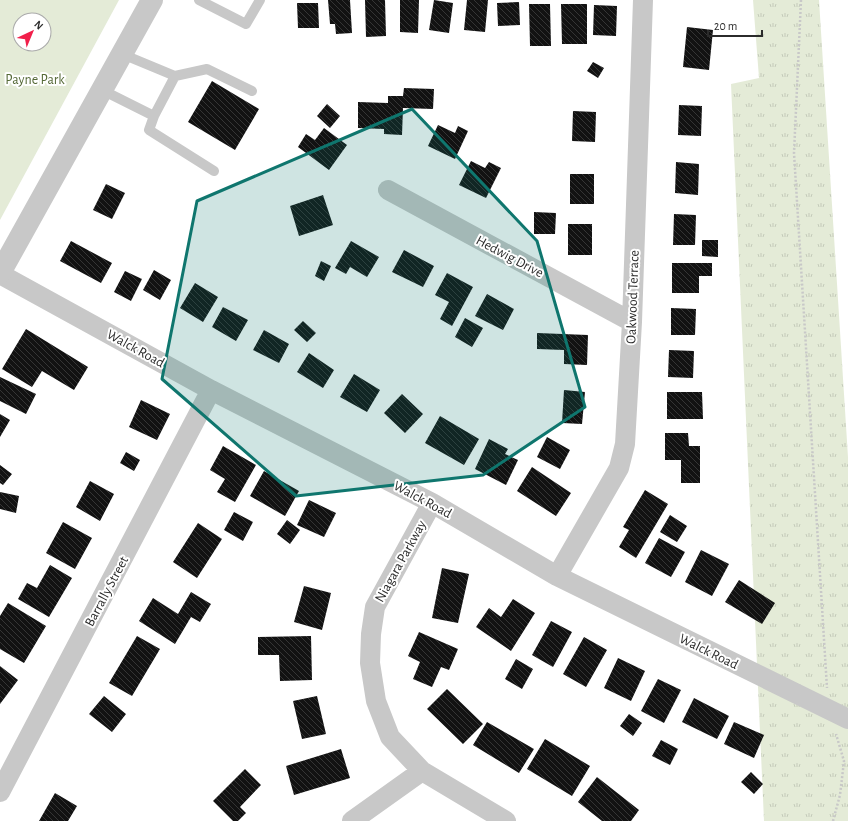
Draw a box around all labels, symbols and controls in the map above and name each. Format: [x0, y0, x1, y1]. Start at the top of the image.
north arrow [12, 12, 52, 52]
scale bar [708, 12, 762, 38]
text: N [32, 19, 45, 32]
text: 20 m [714, 20, 737, 32]
park label: Payne Park [5, 73, 65, 87]
street label: Hedwig Drive [474, 233, 546, 280]
street label: Oakwood Terrace [624, 250, 642, 344]
street label: Walck Road [104, 327, 167, 370]
street label: Walck Road [391, 479, 454, 521]
street label: Niagara Parkway [373, 518, 429, 605]
street label: Barrally Street [83, 554, 131, 629]
street label: Walck Road [677, 632, 740, 672]

